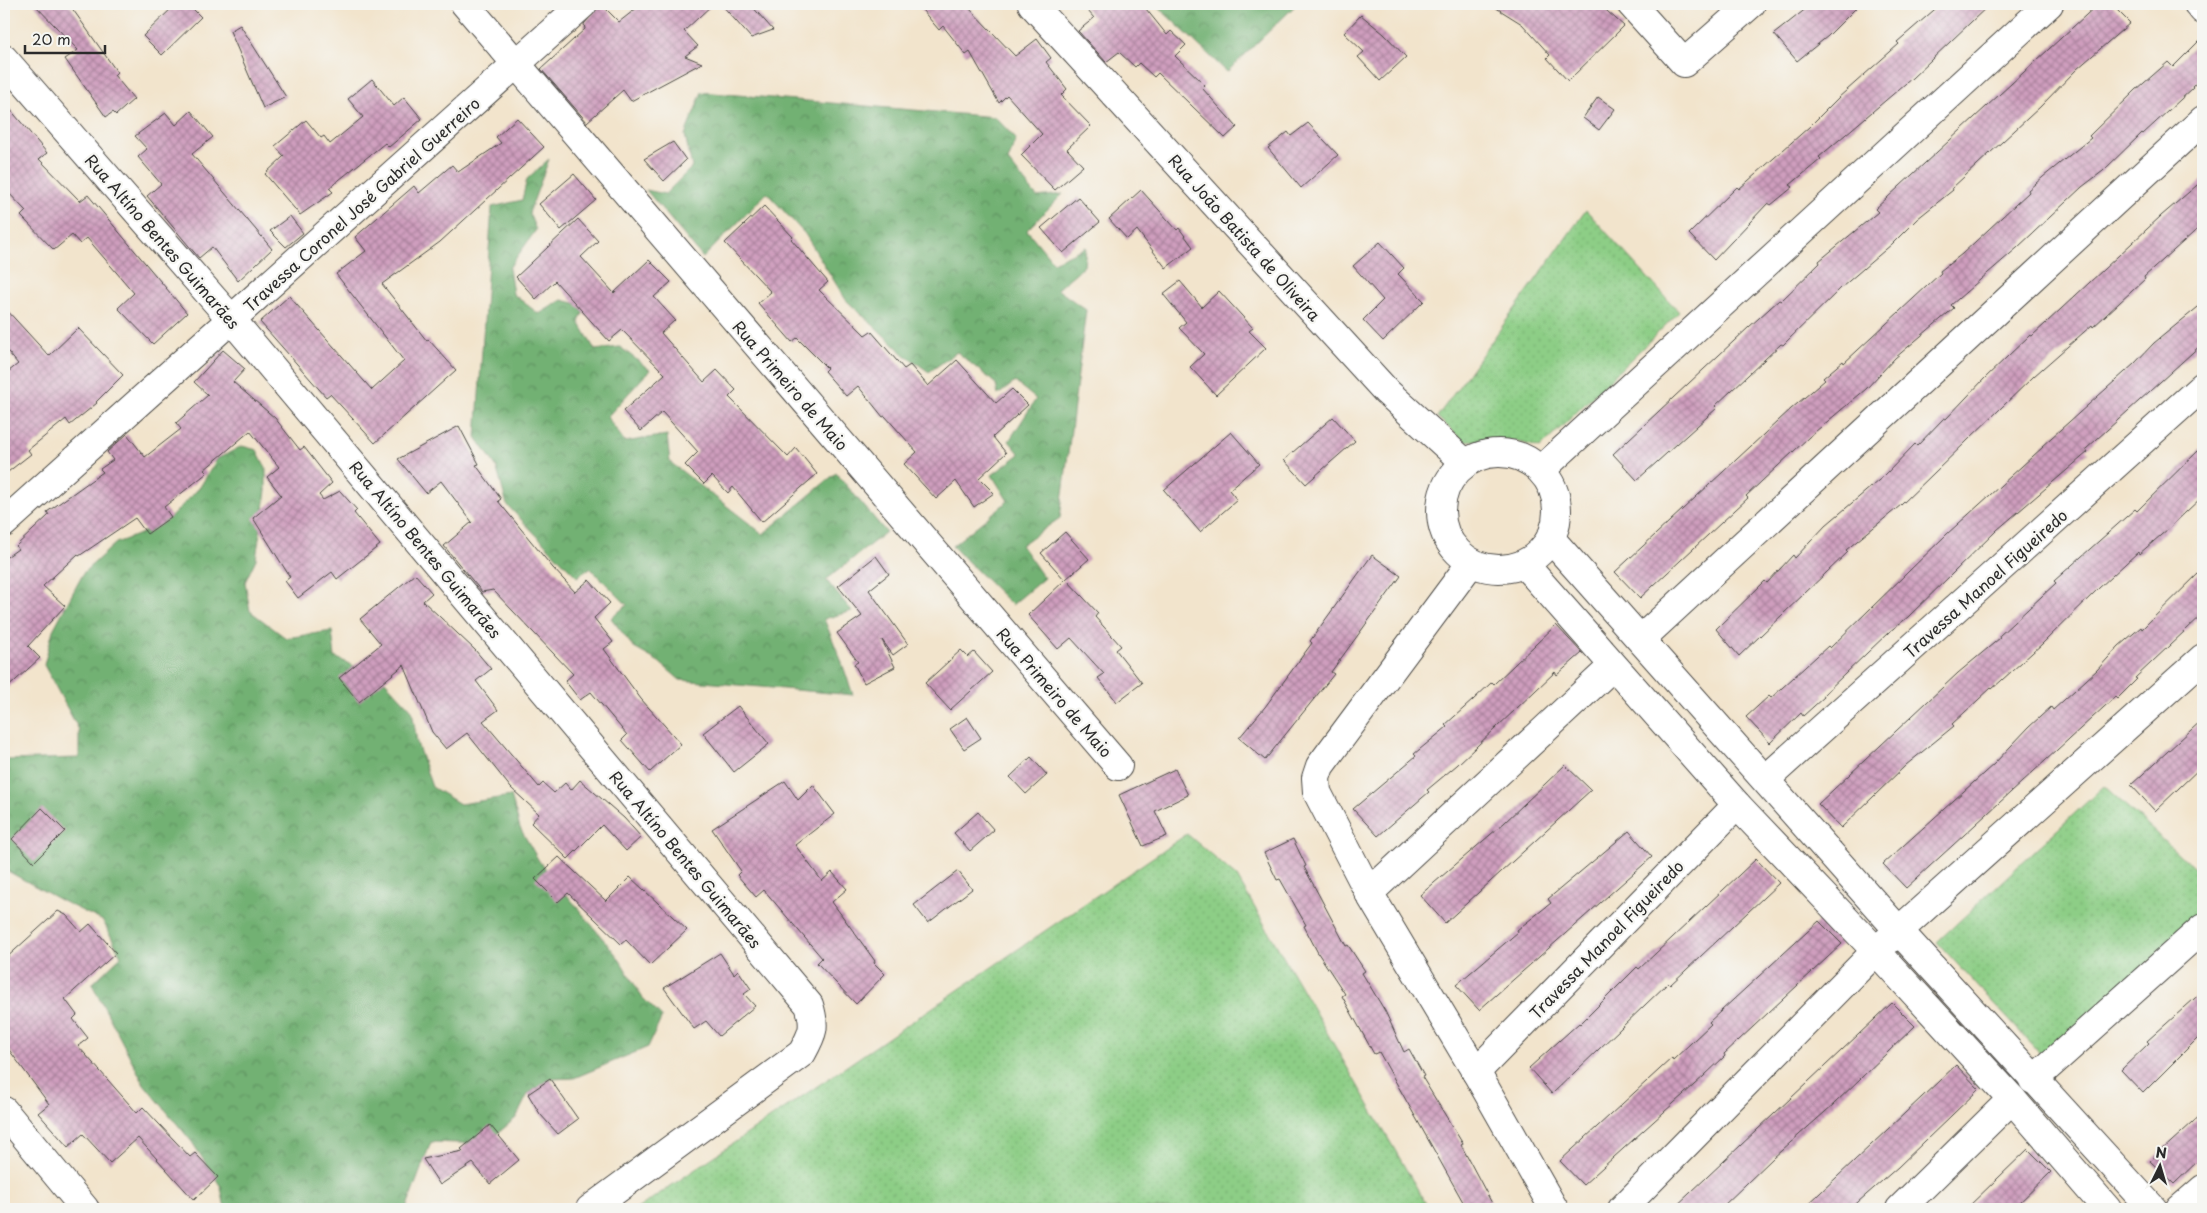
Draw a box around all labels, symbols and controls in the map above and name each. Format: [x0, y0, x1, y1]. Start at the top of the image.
scale bar [25, 22, 105, 54]
text: 20 m [32, 27, 71, 50]
street label: Travessa Coronel José Gabriel Guerreiro [237, 91, 485, 317]
street label: Rua Altíno Bentes Guimarães [80, 148, 246, 334]
street label: Rua João Batista de Oliveira [1163, 148, 1327, 326]
street label: Rua Primeiro de Maio [728, 315, 854, 455]
street label: Rua Altíno Bentes Guimarães [344, 455, 508, 643]
street label: Travessa Manoel Figueiredo [1898, 503, 2072, 663]
street label: Rua Primeiro de Maio [992, 622, 1118, 762]
street label: Rua Altíno Bentes Guimarães [604, 765, 768, 953]
street label: Travessa Manoel Figueiredo [1523, 854, 1689, 1024]
north arrow [2134, 1140, 2184, 1190]
text: N [2155, 1142, 2168, 1163]

